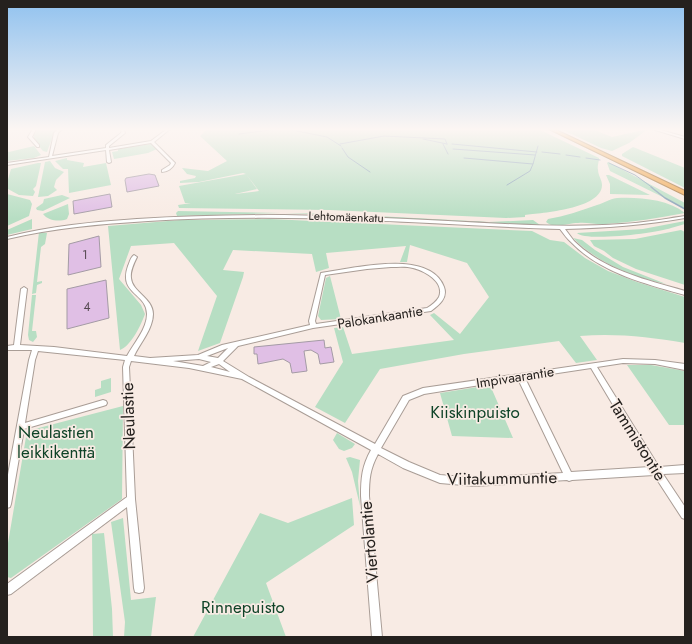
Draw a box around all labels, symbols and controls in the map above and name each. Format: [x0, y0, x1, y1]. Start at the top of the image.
street label: Lehtomäenkatu [308, 207, 384, 227]
house number: 1 [82, 246, 88, 264]
house number: 4 [84, 298, 91, 316]
street label: Palokankaantie [336, 300, 424, 334]
street label: Impivaarantie [475, 361, 555, 393]
street label: Neulastie [115, 382, 141, 450]
street label: Tammistontie [604, 395, 673, 485]
park label: Kiiskinpuisto [430, 400, 520, 424]
park label: Neulastien leikkikenttä [17, 420, 95, 464]
street label: Viitakummuntie [447, 465, 558, 491]
street label: Viertolantie [353, 500, 385, 584]
park label: Rinnepuisto [201, 595, 285, 619]

